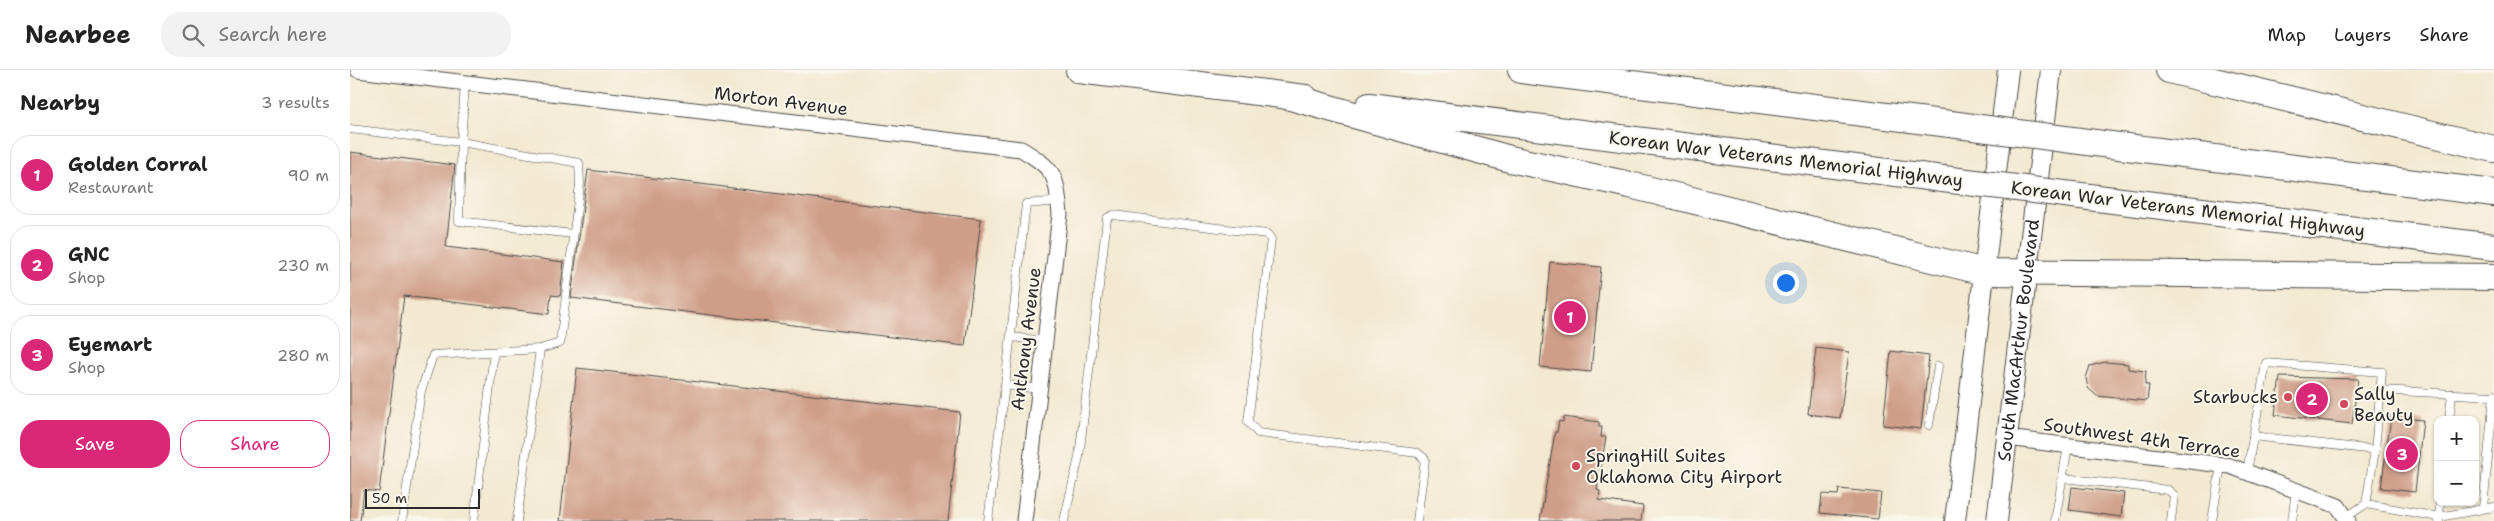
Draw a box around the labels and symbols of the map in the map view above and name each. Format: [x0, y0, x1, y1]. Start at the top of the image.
street label: Morton Avenue [713, 81, 849, 121]
street label: Korean War Veterans Memorial Highway [1607, 125, 1965, 193]
street label: Korean War Veterans Memorial Highway [2009, 175, 2367, 243]
street label: South MacArthur Boulevard [1992, 218, 2045, 463]
street label: Anthony Avenue [1005, 266, 1047, 412]
your location [1773, 270, 1799, 296]
pin: 1 [1554, 298, 1586, 336]
pin: 2 [2296, 380, 2328, 418]
place label: Sally Beauty [2354, 382, 2414, 427]
place label: Starbucks [2193, 385, 2278, 409]
marker: Starbucks [2282, 391, 2294, 403]
marker: Sally Beauty [2338, 398, 2350, 410]
street label: Southwest 4th Terrace [2042, 412, 2242, 464]
pin: 3 [2386, 435, 2418, 473]
place label: SpringHill Suites Oklahoma City Airport [1586, 444, 1783, 489]
marker: SpringHill Suites Oklahoma City Airport [1570, 460, 1582, 472]
scale bar [365, 486, 480, 509]

